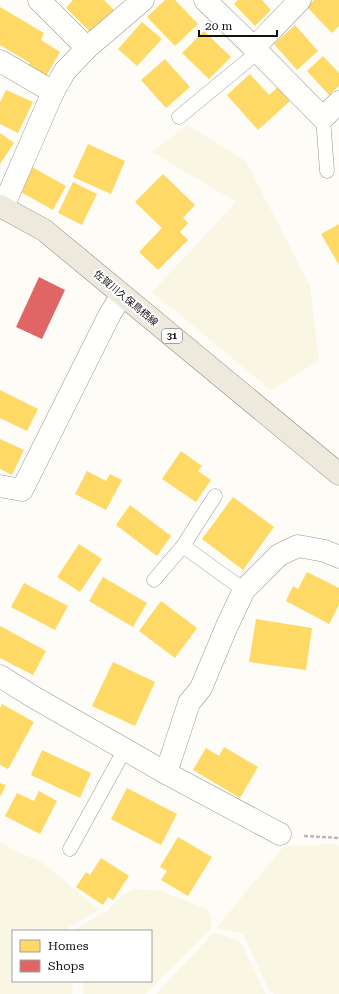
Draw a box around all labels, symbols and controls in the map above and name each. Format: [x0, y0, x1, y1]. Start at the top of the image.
scale bar [199, 12, 277, 38]
text: 20 m [205, 19, 232, 33]
street label: 佐賀川久保鳥栖線 [92, 268, 160, 328]
road number: 31 [162, 329, 182, 343]
legend [12, 930, 152, 982]
text: Homes [48, 939, 89, 953]
text: Shops [48, 959, 84, 973]

